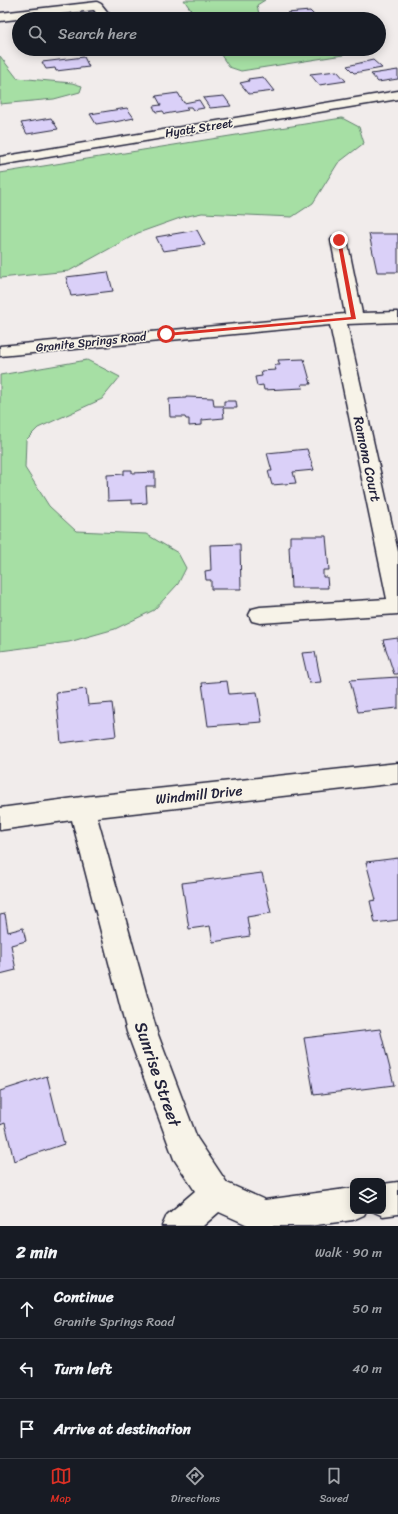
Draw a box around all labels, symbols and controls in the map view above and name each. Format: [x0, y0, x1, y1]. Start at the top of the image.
search box [12, 12, 386, 56]
text: Search here [58, 21, 137, 47]
icon: search [26, 23, 48, 45]
street label: Hyatt Street [163, 112, 235, 144]
route end [330, 231, 348, 249]
street label: Granite Springs Road [35, 325, 148, 359]
route start [157, 325, 175, 343]
street label: Ramona Court [346, 414, 388, 504]
street label: Windmill Drive [154, 778, 244, 812]
street label: Sunrise Street [126, 1017, 190, 1132]
map controls [350, 1178, 386, 1214]
button: layers [350, 1178, 386, 1214]
text: 2 min [16, 1237, 57, 1267]
text: Walk · 90 m [315, 1241, 382, 1264]
text: Continue [54, 1284, 114, 1310]
text: 50 m [352, 1297, 382, 1320]
icon: ahead [16, 1298, 38, 1320]
text: Granite Springs Road [54, 1310, 174, 1333]
text: Turn left [54, 1356, 112, 1382]
text: 40 m [352, 1357, 382, 1380]
icon: left [16, 1358, 38, 1380]
text: Arrive at destination [54, 1416, 191, 1442]
icon: arrive [16, 1418, 38, 1440]
tab: Map [50, 1465, 72, 1508]
tab: Directions [171, 1465, 220, 1508]
tab: Saved [319, 1465, 348, 1508]

